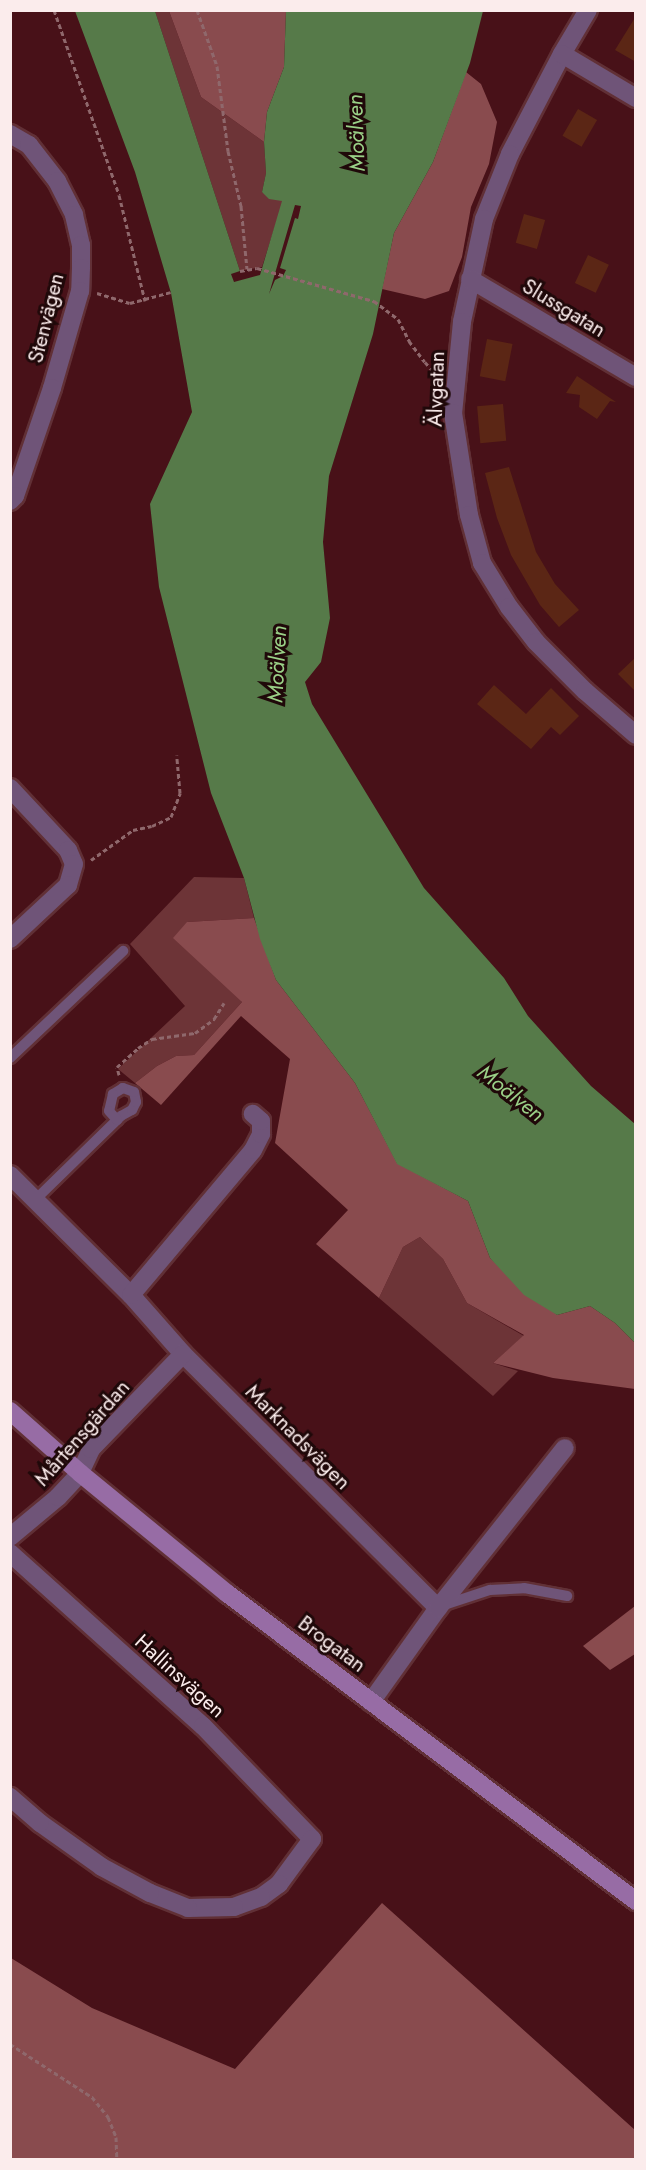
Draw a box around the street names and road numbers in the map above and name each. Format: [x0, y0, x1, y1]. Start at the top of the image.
street label: Stenvägen [23, 271, 69, 365]
street label: Slussgatan [518, 273, 610, 343]
street label: Älvgatan [422, 351, 450, 427]
street label: Mårtensgärdan [29, 1375, 135, 1491]
street label: Marknadsvägen [240, 1379, 356, 1495]
street label: Brogatan [293, 1610, 371, 1678]
street label: Hallinsvägen [130, 1629, 230, 1723]

